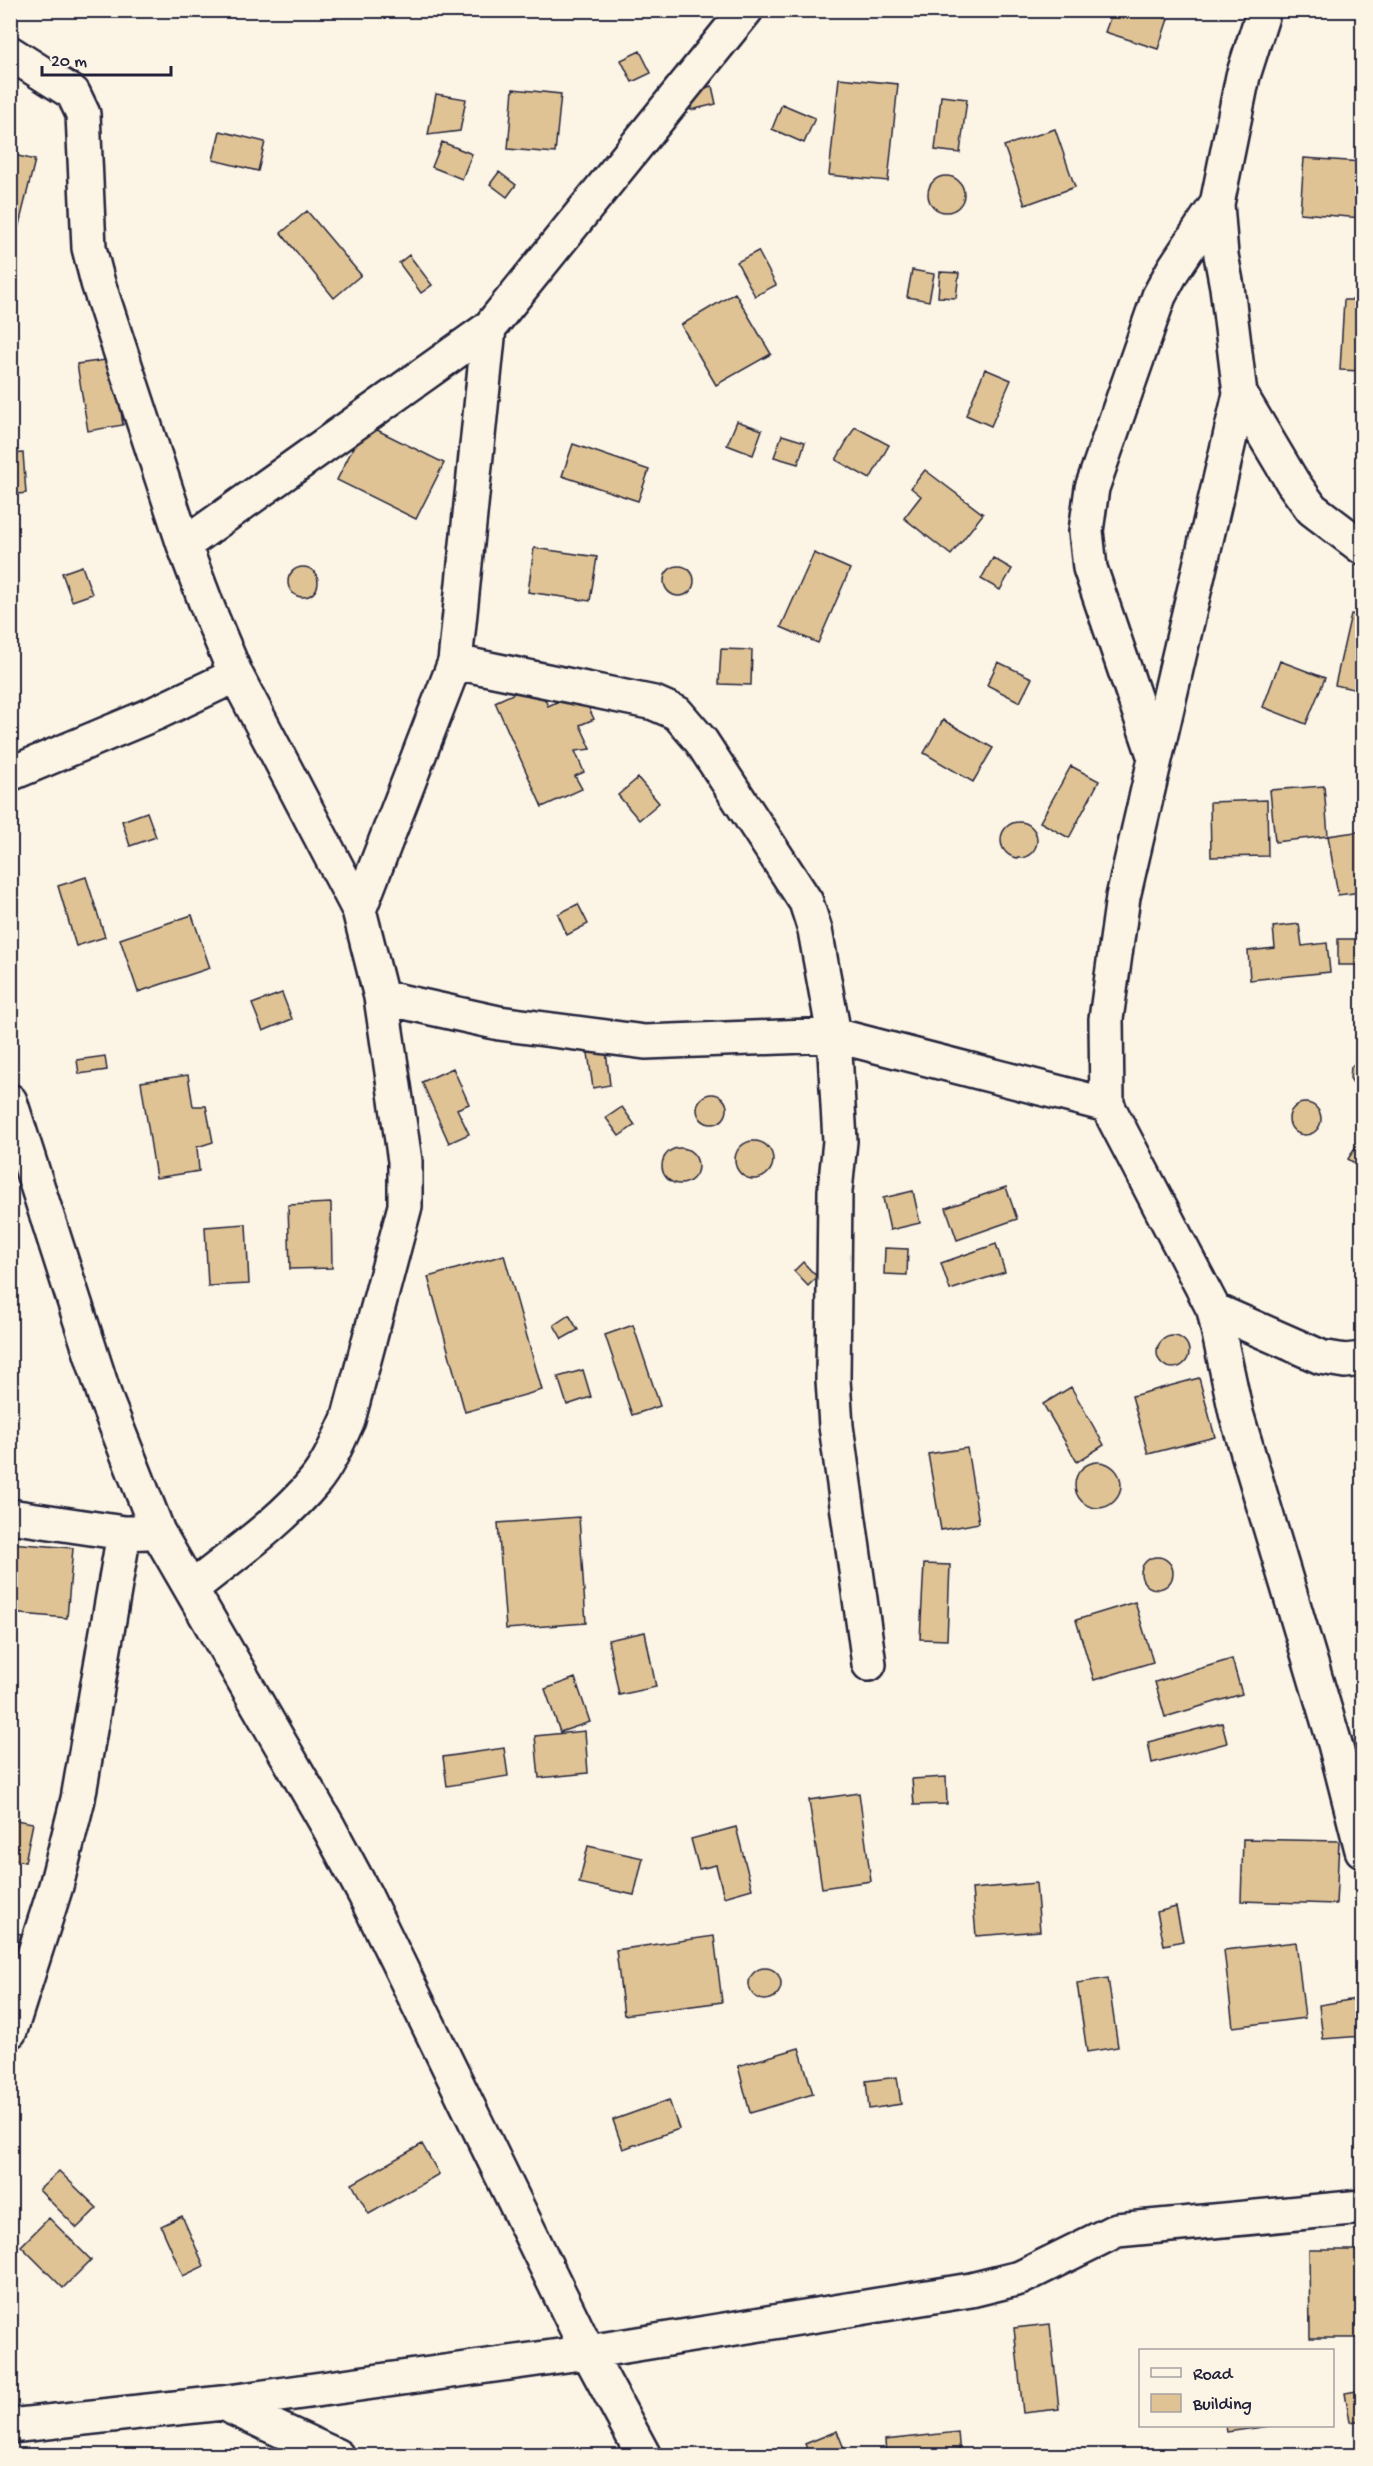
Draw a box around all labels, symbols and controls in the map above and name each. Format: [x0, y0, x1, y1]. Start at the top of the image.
scale bar [42, 39, 171, 77]
text: 20 m [51, 52, 87, 73]
legend [1139, 2349, 1334, 2427]
text: Road [1193, 2365, 1234, 2386]
text: Building [1192, 2395, 1252, 2416]

